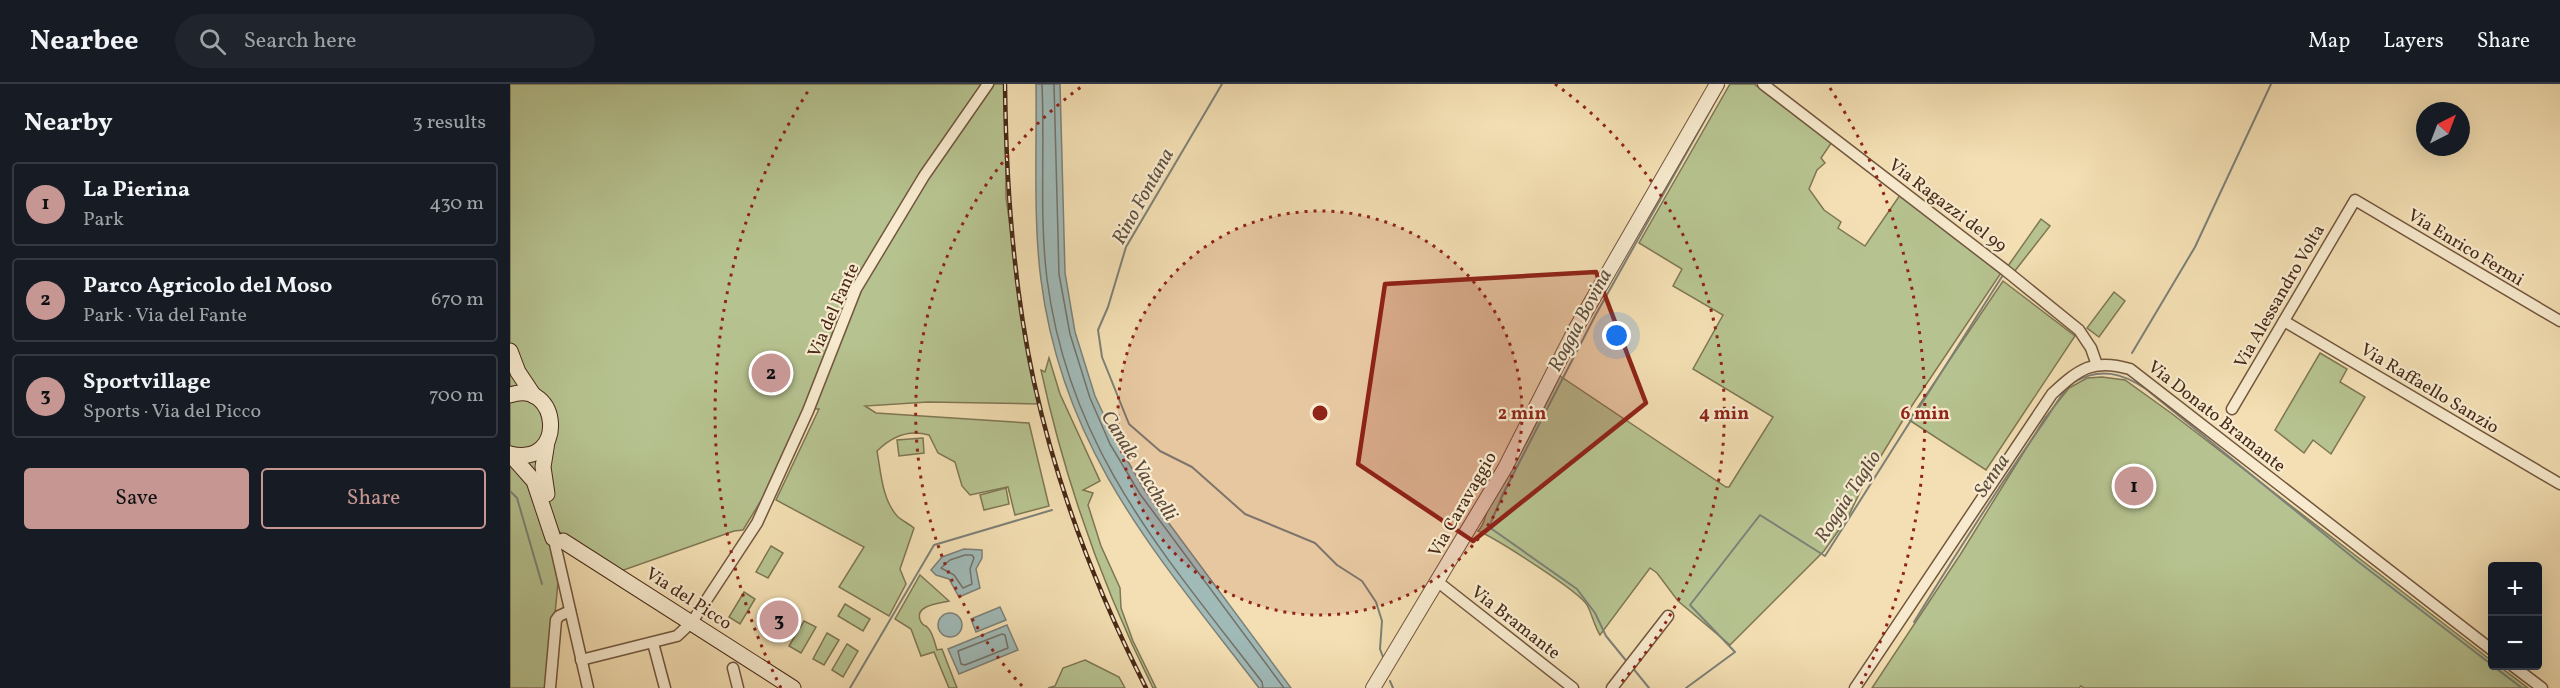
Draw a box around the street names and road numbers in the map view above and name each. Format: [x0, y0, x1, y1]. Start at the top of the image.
street label: Via Ragazzi del 99 [1883, 153, 2012, 259]
street label: Via Enrico Fermi [2402, 204, 2528, 293]
street label: Via Alessandro Volta [2229, 220, 2332, 373]
street label: Via del Fante [802, 260, 866, 362]
street label: Via Raffaello Sanzio [2355, 338, 2503, 441]
street label: Via Donato Bramante [2142, 355, 2290, 479]
street label: Via Caravaggio [1423, 447, 1504, 562]
street label: Via del Picco [640, 562, 736, 637]
street label: Via Bramante [1465, 580, 1565, 666]

